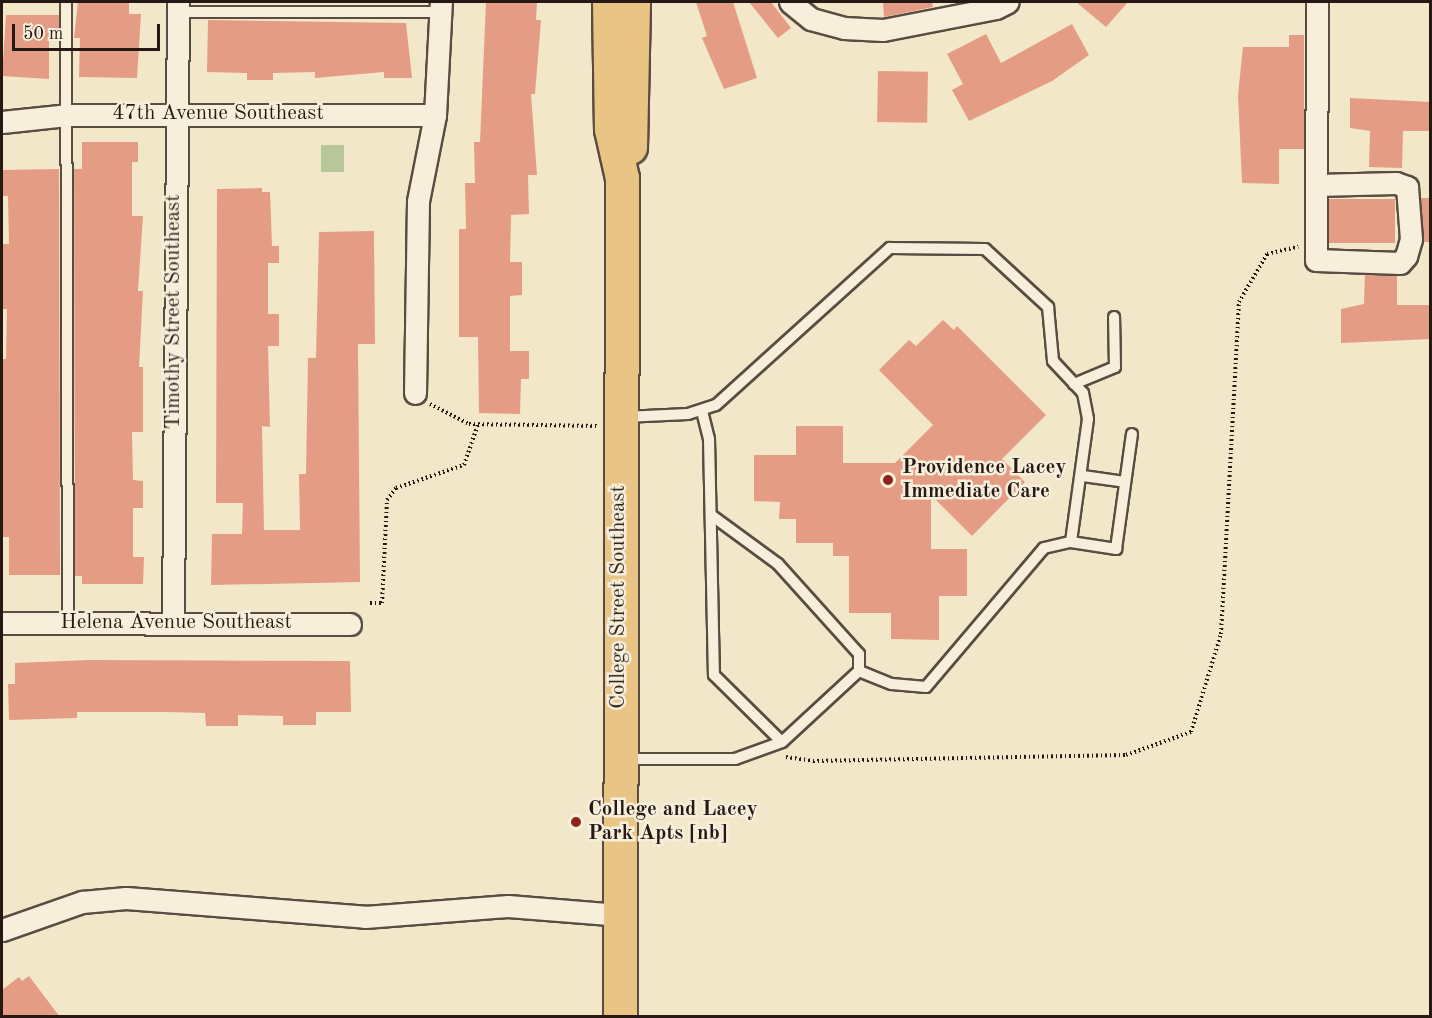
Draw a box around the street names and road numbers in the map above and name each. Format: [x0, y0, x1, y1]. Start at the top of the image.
street label: 47th Avenue Southeast [112, 101, 324, 127]
street label: Timothy Street Southeast [161, 195, 187, 429]
street label: College Street Southeast [606, 485, 632, 709]
street label: Helena Avenue Southeast [60, 610, 292, 636]

